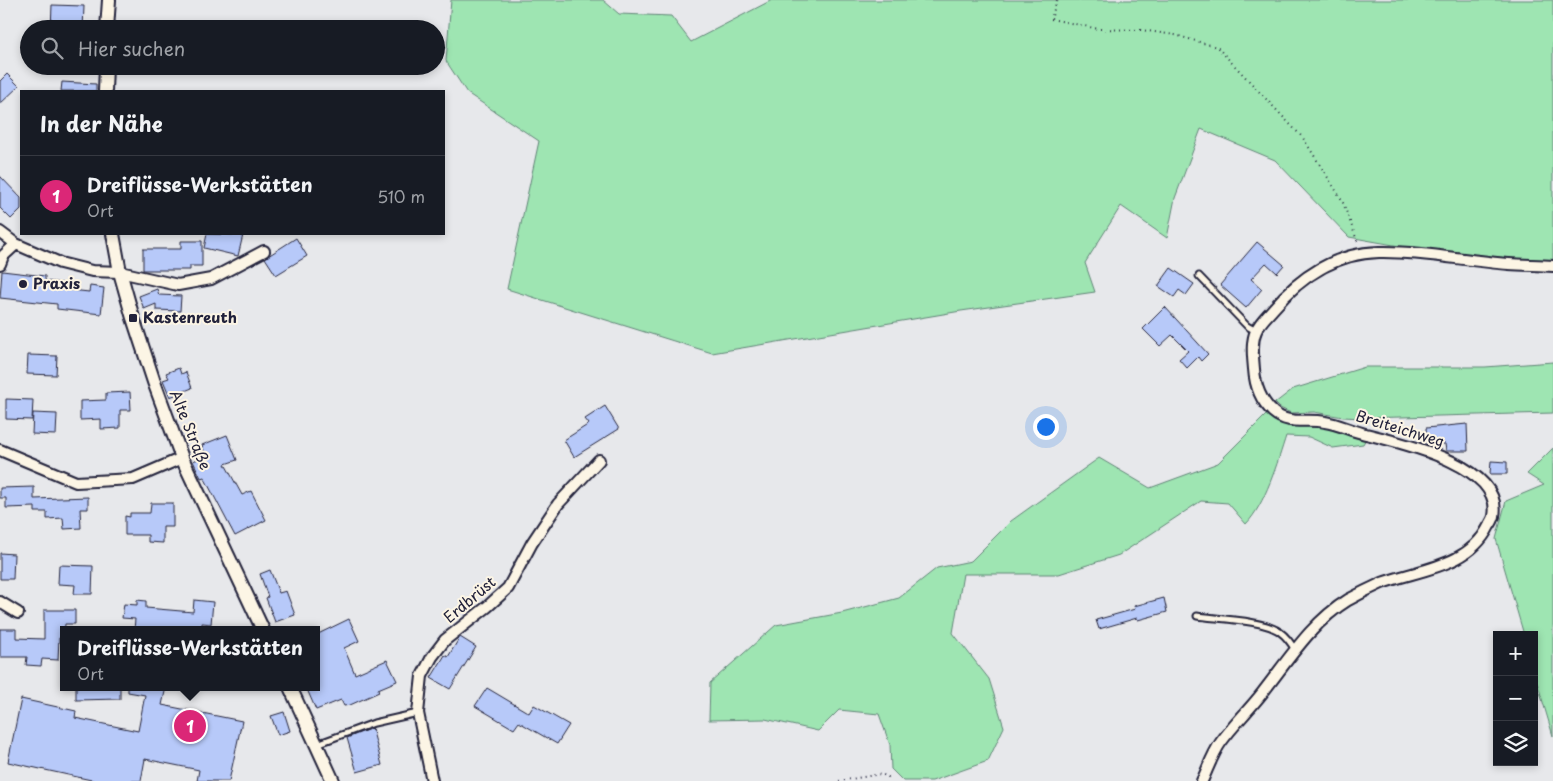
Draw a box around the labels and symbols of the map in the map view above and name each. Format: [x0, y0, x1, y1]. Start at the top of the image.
place label: Praxis [33, 271, 80, 294]
marker: Praxis [17, 278, 29, 290]
place label: Kastenreuth [143, 305, 237, 328]
marker: Kastenreuth [127, 312, 139, 324]
street label: Alte Straße [165, 386, 218, 473]
street label: Breiteichweg [1353, 403, 1448, 452]
your location [1033, 414, 1059, 440]
street label: Erdbrüst [438, 570, 500, 628]
pin: 1 [174, 707, 206, 745]

